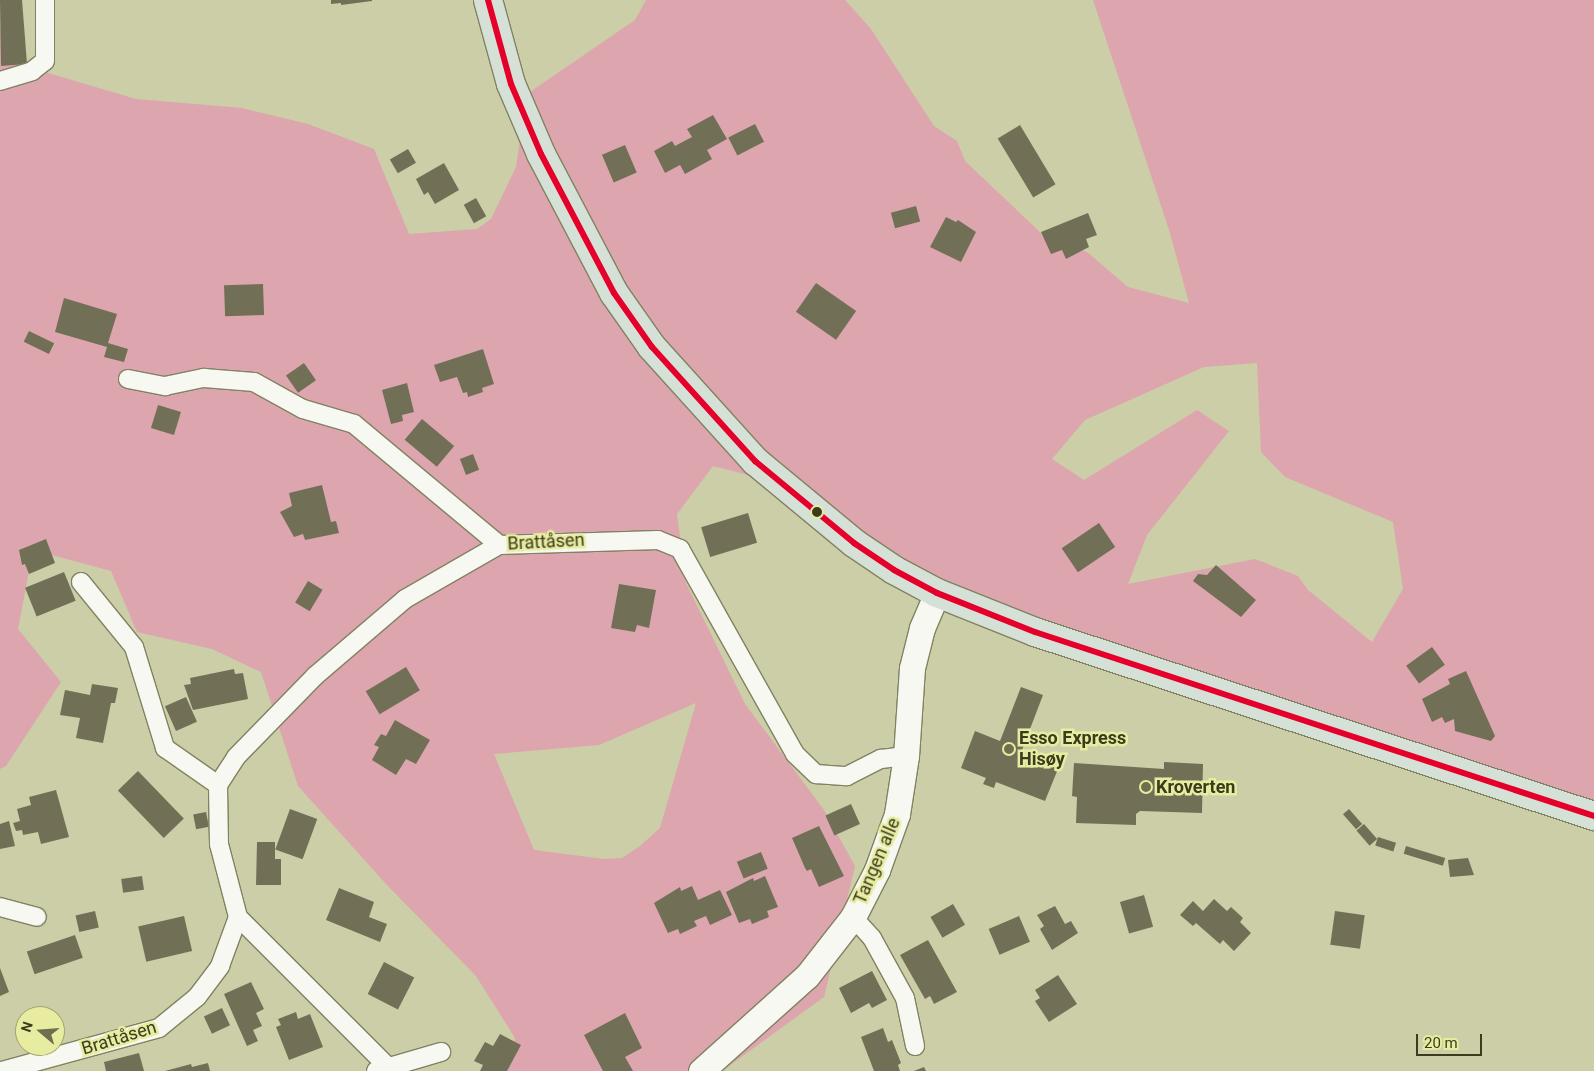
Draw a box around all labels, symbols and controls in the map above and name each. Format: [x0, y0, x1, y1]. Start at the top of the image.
unlabelled marker [812, 507, 822, 517]
street label: Brattåsen [507, 529, 585, 555]
place label: Esso Express Hisøy [1019, 728, 1126, 771]
marker: Esso Express Hisøy [1003, 743, 1015, 755]
place label: Kroverten [1156, 776, 1235, 798]
marker: Kroverten [1140, 781, 1152, 793]
street label: Tangen alle [849, 815, 905, 907]
north arrow [15, 1006, 65, 1056]
street label: Brattåsen [79, 1016, 159, 1060]
text: N [18, 1020, 36, 1034]
scale bar [1419, 1024, 1485, 1056]
text: 20 m [1424, 1034, 1458, 1052]

